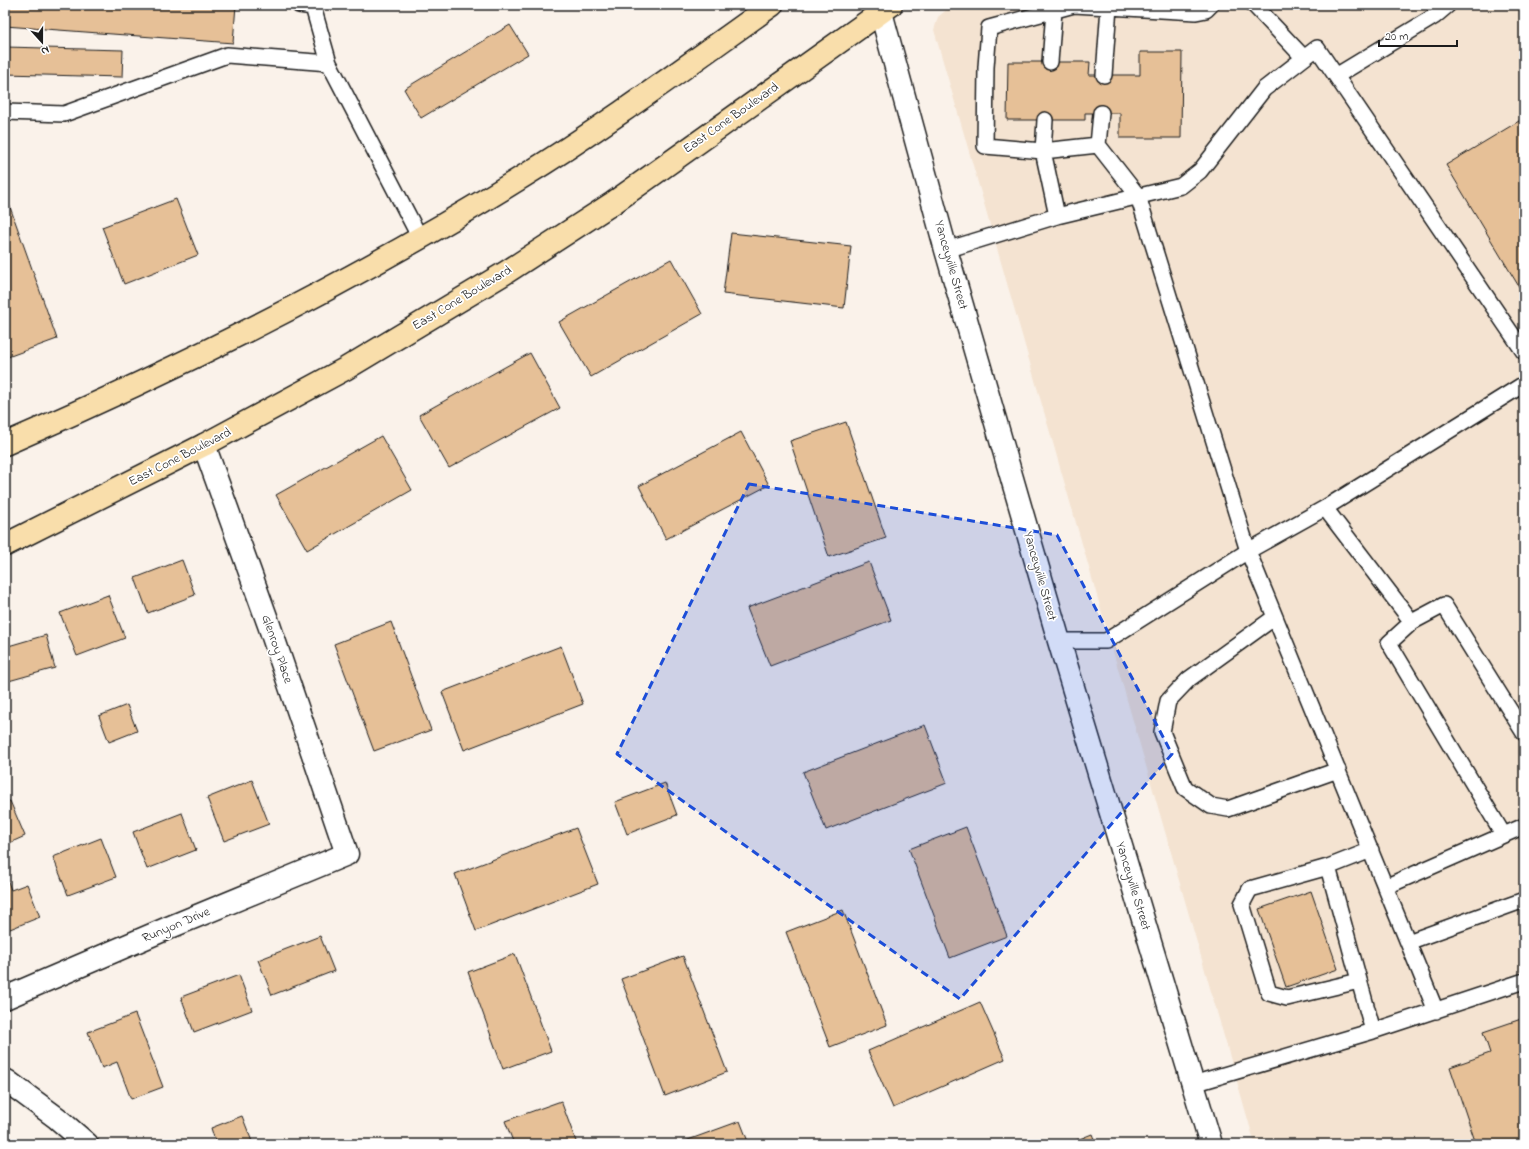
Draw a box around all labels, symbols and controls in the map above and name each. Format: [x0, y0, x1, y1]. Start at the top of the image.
north arrow [22, 22, 62, 62]
scale bar [1379, 22, 1457, 48]
text: 20 m [1385, 28, 1408, 46]
text: N [39, 42, 52, 59]
street label: East Cone Boulevard [679, 77, 783, 158]
street label: Yanceyville Street [928, 218, 973, 313]
street label: East Cone Boulevard [409, 260, 516, 335]
street label: East Cone Boulevard [125, 423, 235, 491]
street label: Yanceyville Street [1017, 529, 1062, 624]
street label: Glenroy Place [255, 612, 298, 686]
street label: Yanceyville Street [1110, 839, 1156, 934]
street label: Runyon Drive [139, 902, 213, 949]

